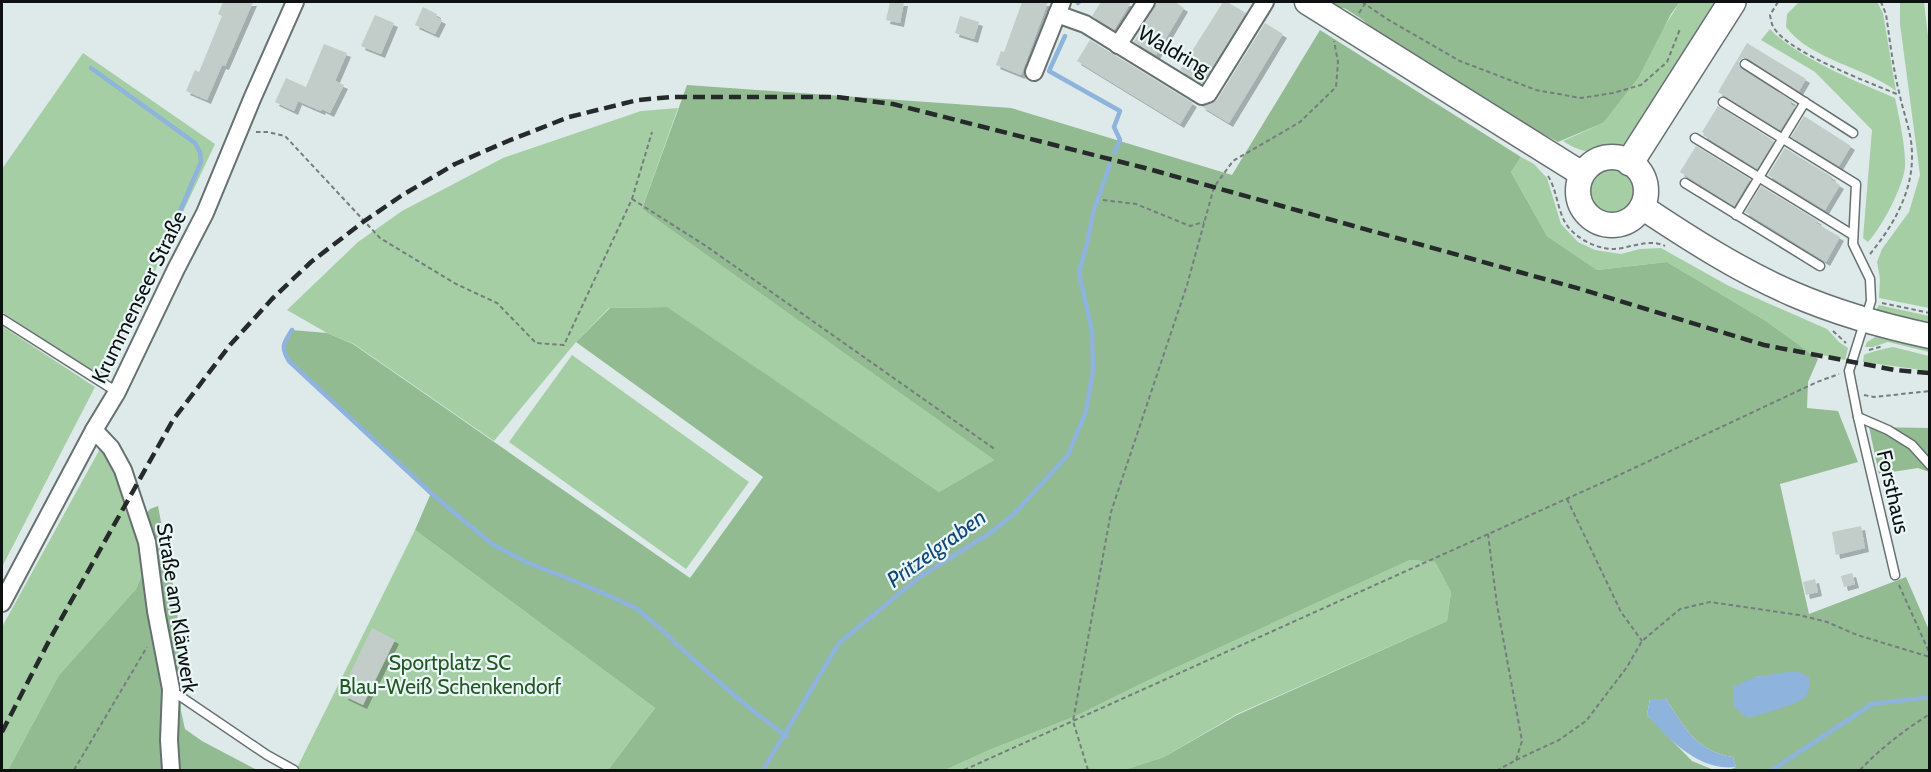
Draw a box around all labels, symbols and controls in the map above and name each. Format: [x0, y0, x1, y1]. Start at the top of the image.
street label: Waldring [1134, 20, 1215, 81]
street label: Krummenseer Straße [86, 206, 191, 387]
street label: Forsthaus [1872, 448, 1915, 536]
water label: Pritzelgraben [882, 503, 991, 593]
street label: Straße am Klärwerk [152, 521, 203, 695]
park label: Sportplatz SC Blau-Weiß Schenkendorf [339, 650, 561, 699]

